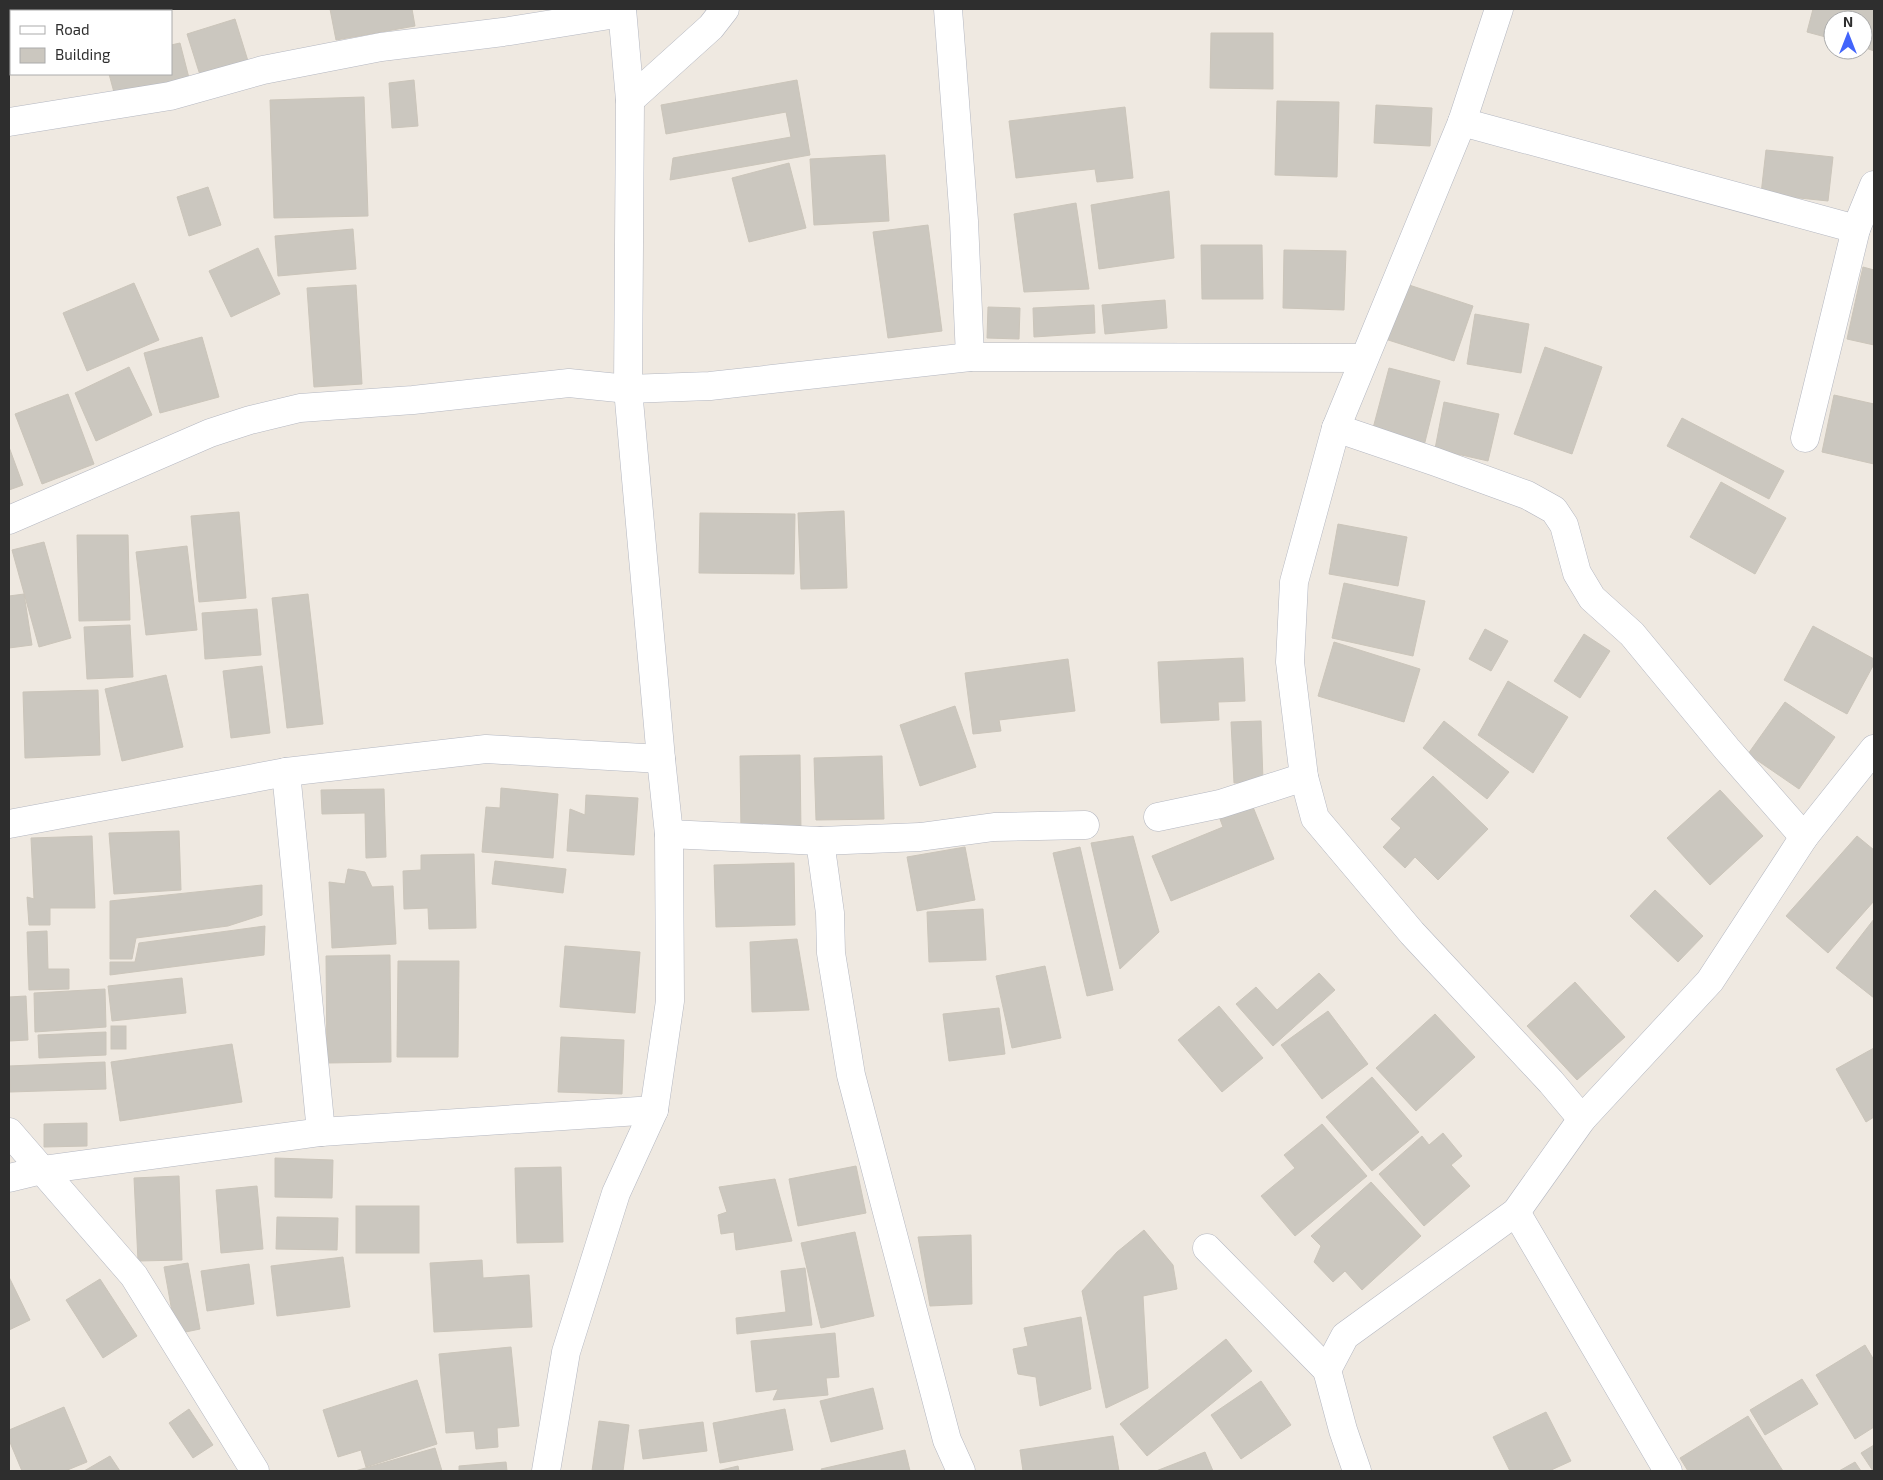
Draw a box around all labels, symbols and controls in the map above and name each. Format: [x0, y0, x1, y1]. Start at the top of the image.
legend [10, 10, 172, 75]
north arrow [1823, 10, 1873, 60]
text: N [1843, 13, 1853, 30]
text: Road [55, 20, 90, 38]
text: Building [55, 45, 111, 63]

